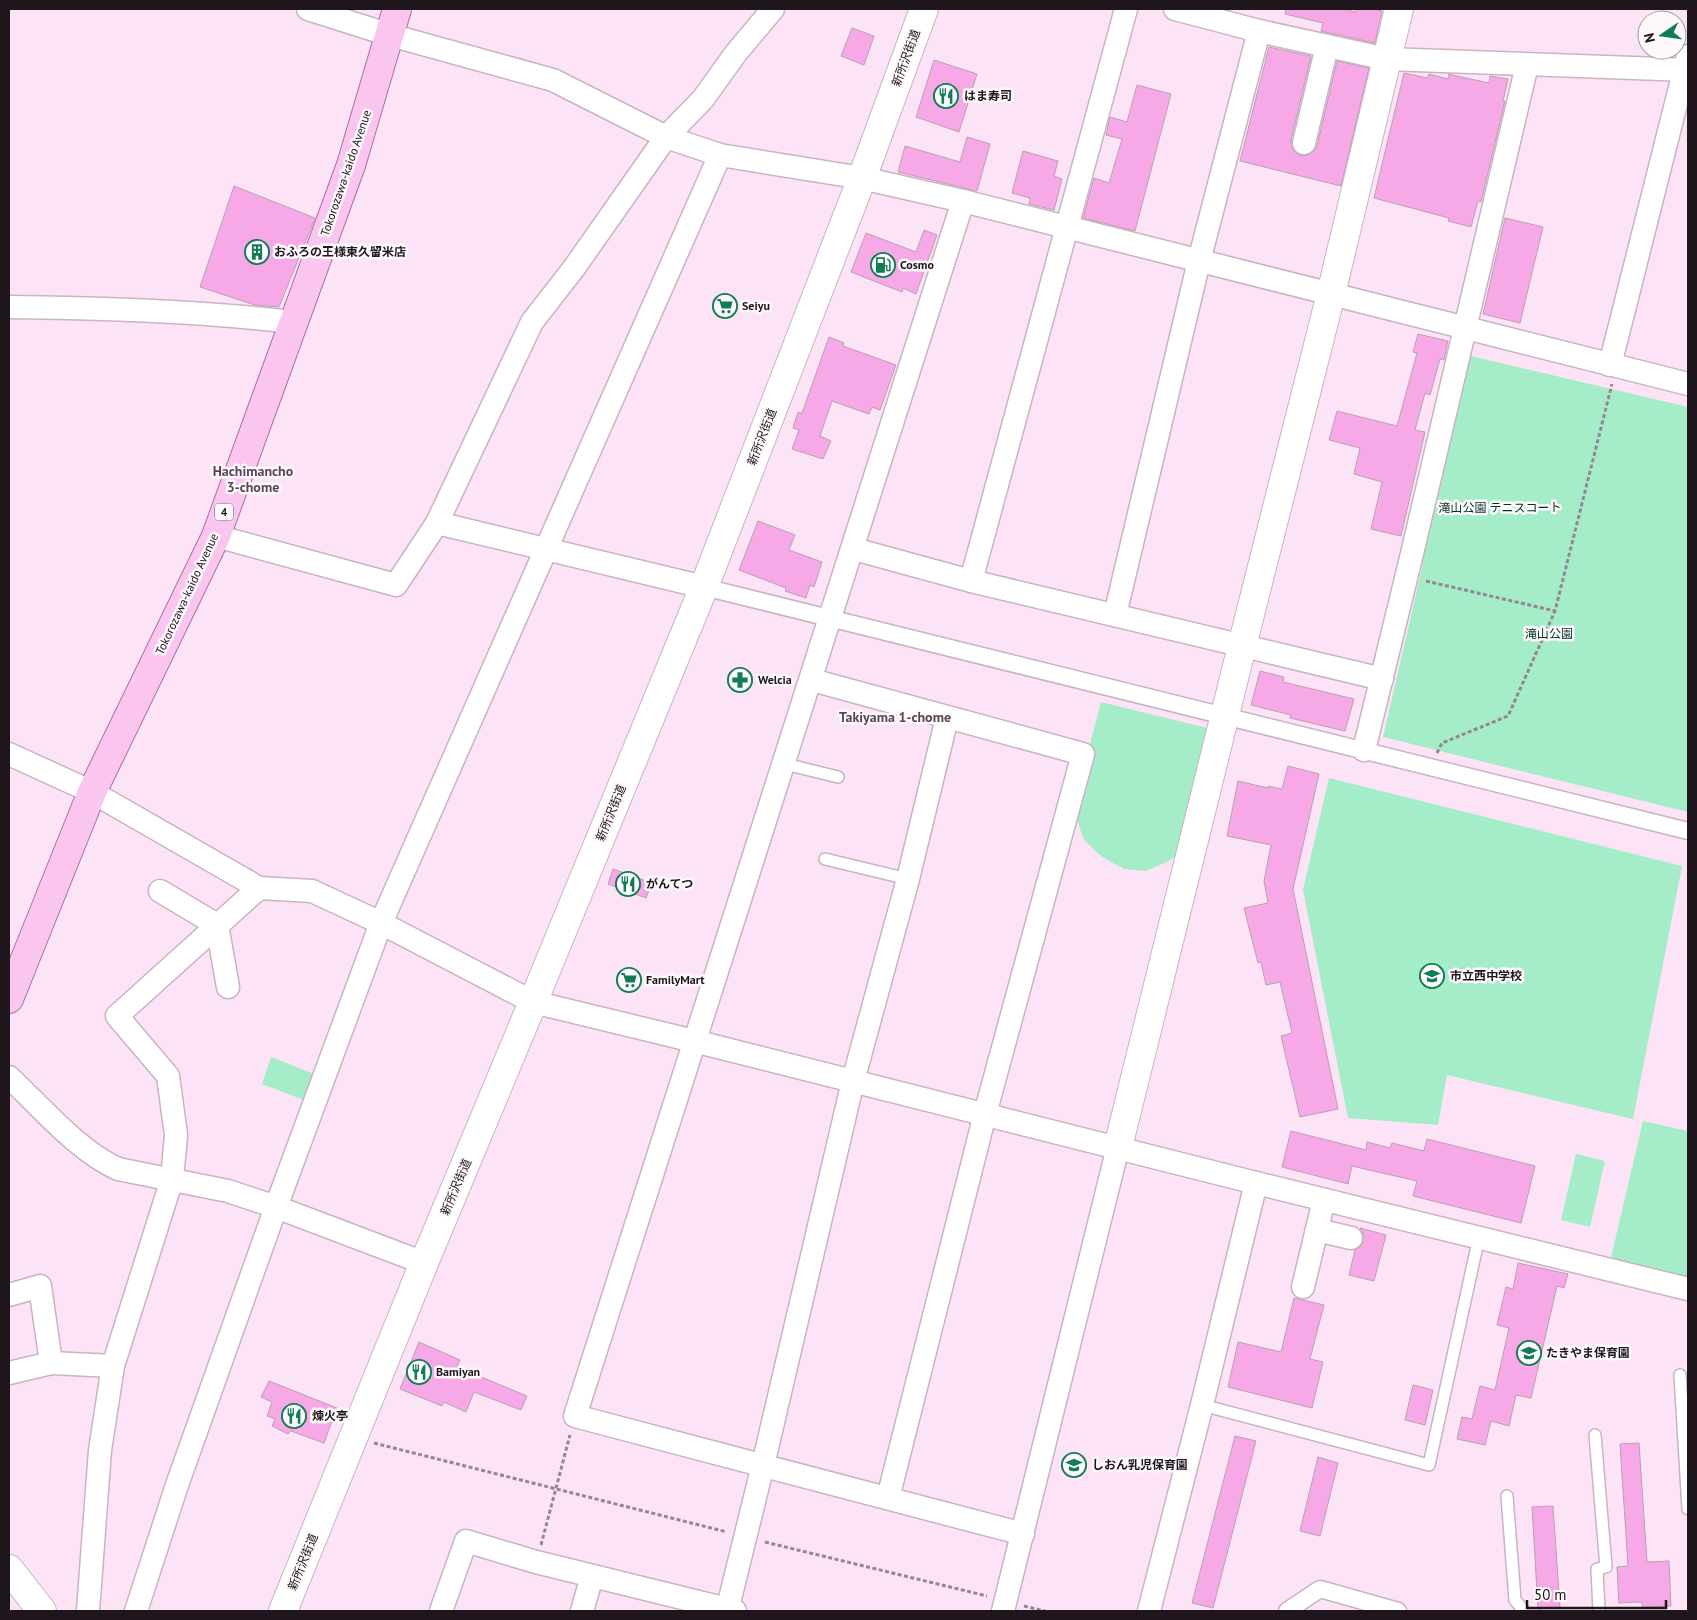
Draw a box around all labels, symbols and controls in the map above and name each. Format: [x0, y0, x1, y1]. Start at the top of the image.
north arrow [1637, 10, 1687, 60]
street label: 新所沢街道 [888, 27, 923, 89]
text: N [1640, 31, 1659, 44]
restaurant icon: はま寿司 [933, 83, 959, 109]
place label: はま寿司 [964, 88, 1012, 103]
street label: Tokorozawa-kaido Avenue [317, 108, 374, 238]
building icon: おふろの王様東久留米店 [244, 239, 270, 265]
place label: おふろの王様東久留米店 [274, 244, 406, 259]
fuel station icon: Cosmo [870, 252, 896, 278]
place label: Cosmo [900, 257, 934, 272]
supermarket icon: Seiyu [712, 293, 738, 319]
place label: Seiyu [742, 298, 770, 313]
street label: 新所沢街道 [744, 406, 779, 468]
district label: Hachimancho 3-chome [213, 462, 294, 496]
park label: 滝山公園 テニスコート [1438, 500, 1562, 515]
road number: 4 [215, 504, 233, 520]
street label: Tokorozawa-kaido Avenue [152, 531, 221, 657]
park label: 滝山公園 [1525, 626, 1573, 641]
pharmacy icon: Welcia [727, 667, 753, 693]
place label: Welcia [758, 672, 792, 687]
district label: Takiyama 1-chome [839, 708, 951, 726]
street label: 新所沢街道 [592, 782, 629, 843]
restaurant icon: がんてつ [615, 871, 641, 897]
place label: がんてつ [646, 876, 693, 891]
school or university icon: 市立西中学校 [1419, 963, 1445, 989]
supermarket icon: FamilyMart [616, 967, 642, 993]
place label: 市立西中学校 [1450, 968, 1522, 983]
place label: FamilyMart [646, 972, 705, 987]
street label: 新所沢街道 [437, 1156, 474, 1217]
school or university icon: たきやま保育園 [1516, 1340, 1542, 1366]
place label: たきやま保育園 [1546, 1345, 1630, 1360]
restaurant icon: Bamiyan [406, 1359, 432, 1385]
place label: Bamiyan [436, 1364, 480, 1379]
restaurant icon: 煉火亭 [281, 1403, 307, 1429]
place label: 煉火亭 [312, 1408, 348, 1423]
school or university icon: しおん乳児保育園 [1061, 1452, 1087, 1478]
place label: しおん乳児保育園 [1092, 1457, 1188, 1472]
street label: 新所沢街道 [284, 1531, 321, 1592]
scale bar [1527, 1578, 1666, 1610]
text: 50 m [1534, 1585, 1567, 1604]

